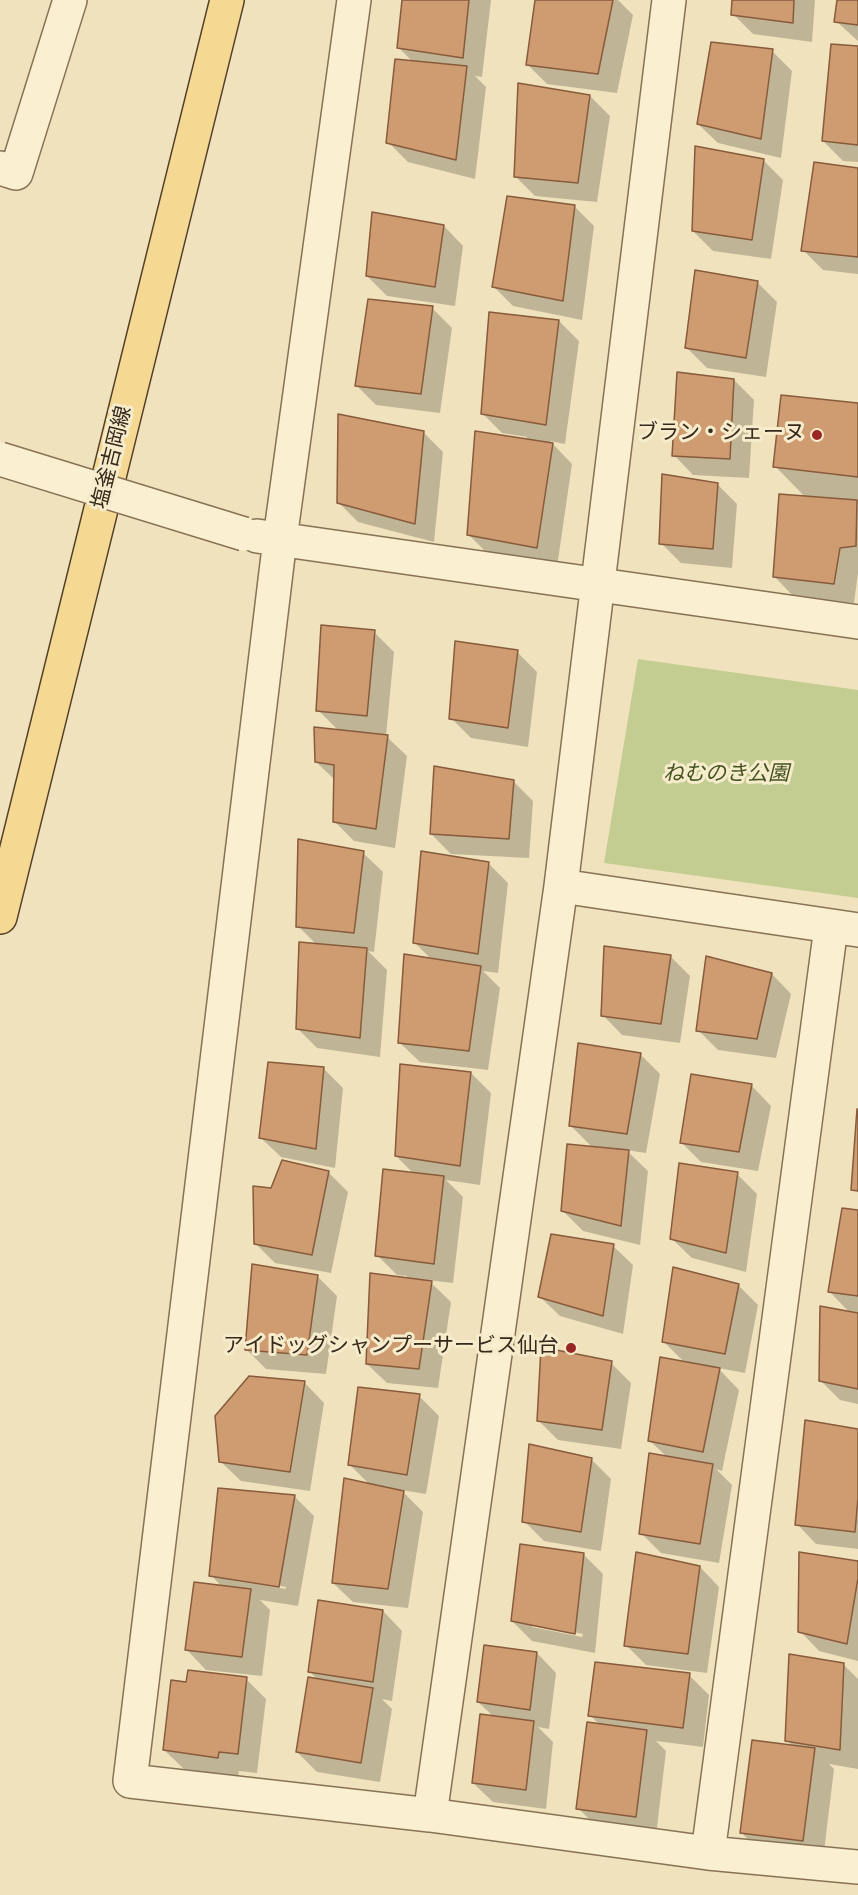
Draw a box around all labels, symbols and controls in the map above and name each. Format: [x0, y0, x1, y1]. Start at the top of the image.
street label: 塩釜吉岡線 [89, 404, 139, 512]
place label: ブラン・シェーヌ [637, 422, 805, 448]
marker: ブラン・シェーヌ [810, 428, 824, 442]
park label: ねむのき公園 [663, 763, 789, 789]
place label: アイドッグシャンプーサービス仙台 [223, 1335, 559, 1361]
marker: アイドッグシャンプーサービス仙台 [564, 1341, 578, 1355]

